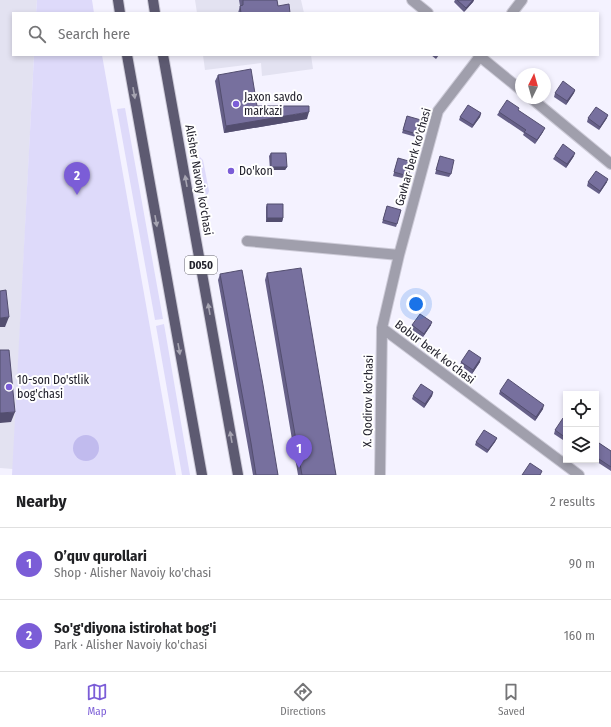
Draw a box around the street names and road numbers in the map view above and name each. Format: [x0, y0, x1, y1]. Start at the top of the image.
street label: Gavhar berk ko'chasi [392, 106, 434, 208]
street label: Alisher Navoiy ko'chasi [182, 124, 216, 236]
road number: D050 [185, 256, 217, 274]
street label: Bobur berk ko'chasi [392, 317, 478, 387]
street label: X. Qodirov ko'chasi [360, 355, 376, 447]

